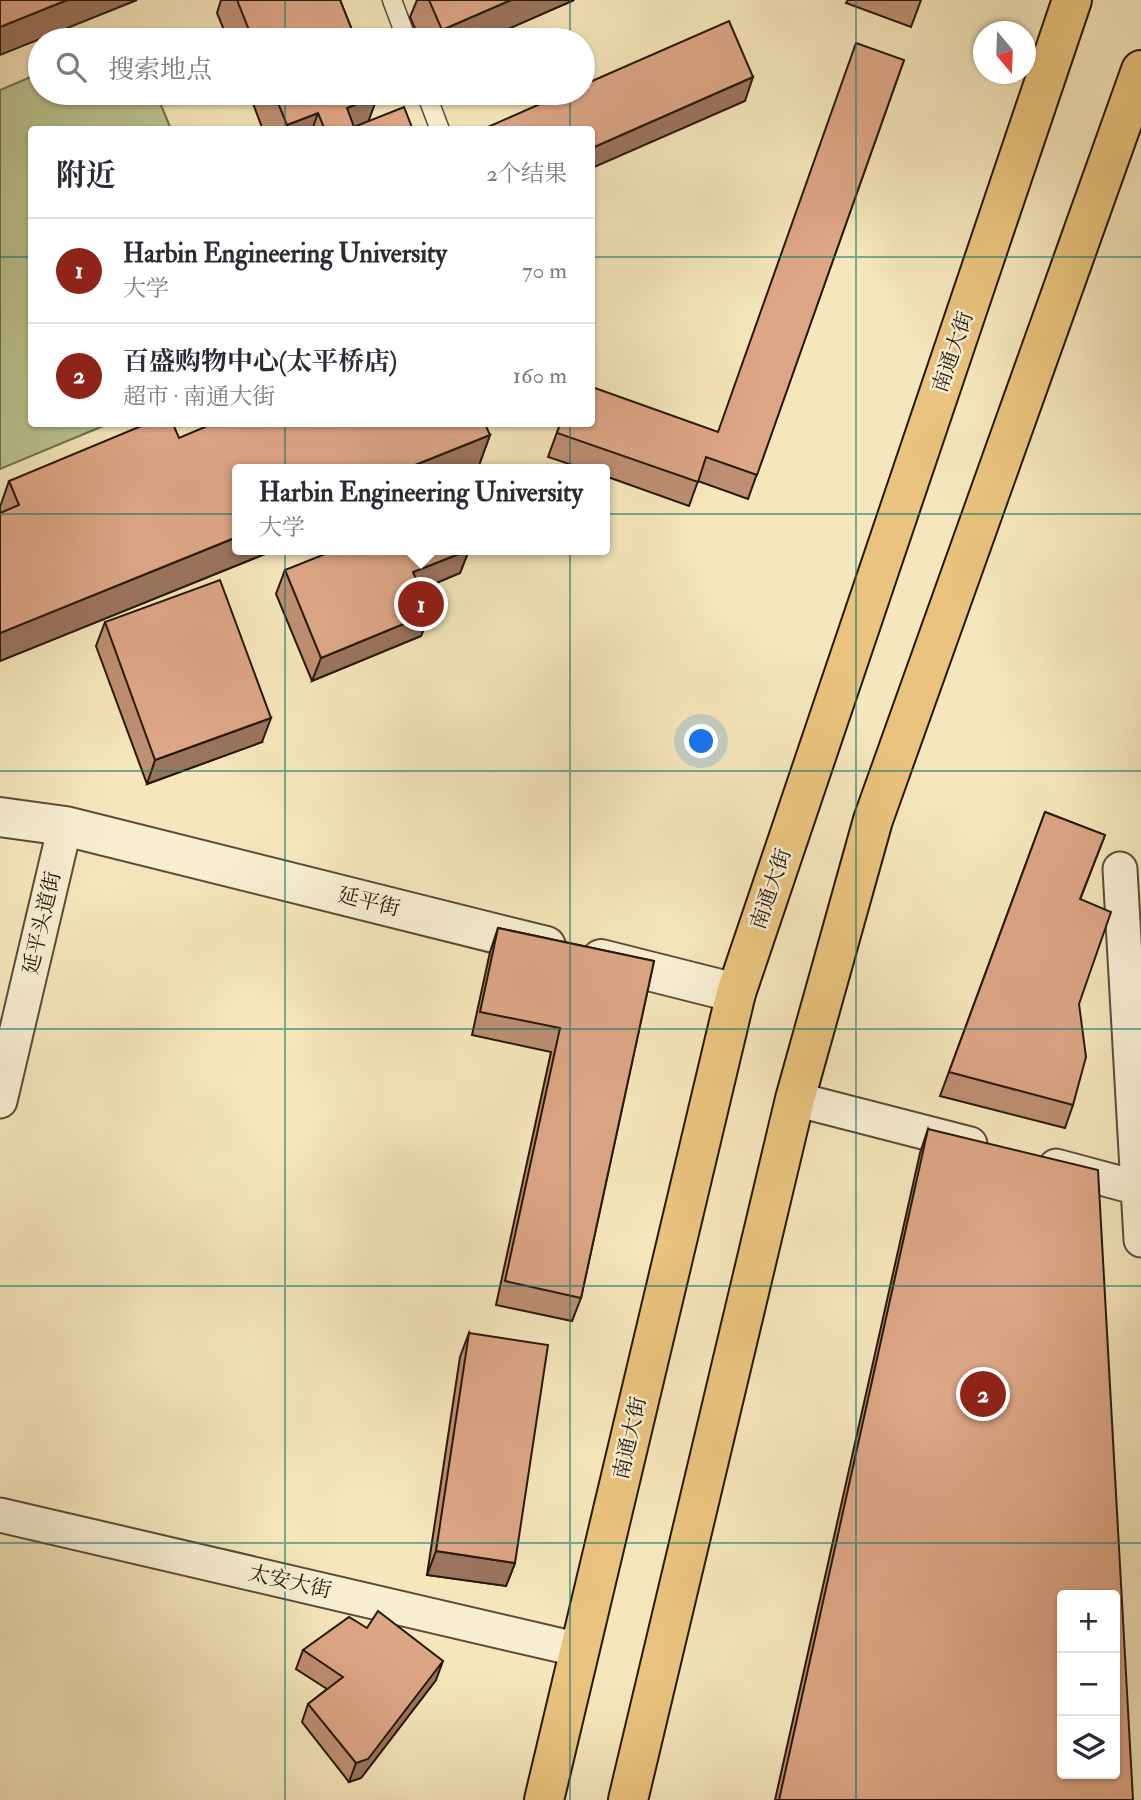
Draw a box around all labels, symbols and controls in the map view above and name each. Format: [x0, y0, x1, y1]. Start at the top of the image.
north arrow [973, 21, 1036, 84]
search box [28, 28, 595, 105]
icon: search [52, 48, 90, 86]
text: 搜索地点 [108, 54, 212, 86]
text: 附近 [56, 157, 116, 194]
text: 2个结果 [486, 159, 567, 188]
text: Harbin Engineering University [123, 238, 447, 270]
text: 1 [75, 256, 83, 285]
text: 70 m [522, 256, 567, 285]
text: 大学 [123, 274, 169, 303]
street label: 南通大街 [927, 308, 979, 396]
text: 百盛购物中心(太平桥店) [123, 346, 397, 378]
text: 2 [73, 361, 85, 390]
text: 160 m [513, 361, 567, 390]
text: 超市 · 南通大街 [123, 382, 275, 411]
popup [232, 464, 610, 555]
text: Harbin Engineering University [259, 477, 583, 509]
text: 大学 [259, 513, 305, 542]
pin: 1 [398, 578, 444, 630]
your location [684, 724, 718, 758]
street label: 南通大街 [745, 845, 797, 933]
street label: 延平头道街 [17, 869, 67, 977]
street label: 延平街 [335, 881, 403, 923]
pin: 2 [960, 1368, 1006, 1420]
street label: 南通大街 [607, 1394, 653, 1482]
street label: 太安大街 [246, 1559, 334, 1605]
map controls [1057, 1590, 1120, 1779]
button: + [1057, 1590, 1120, 1653]
button: − [1057, 1653, 1120, 1716]
button: layers [1057, 1716, 1120, 1779]

